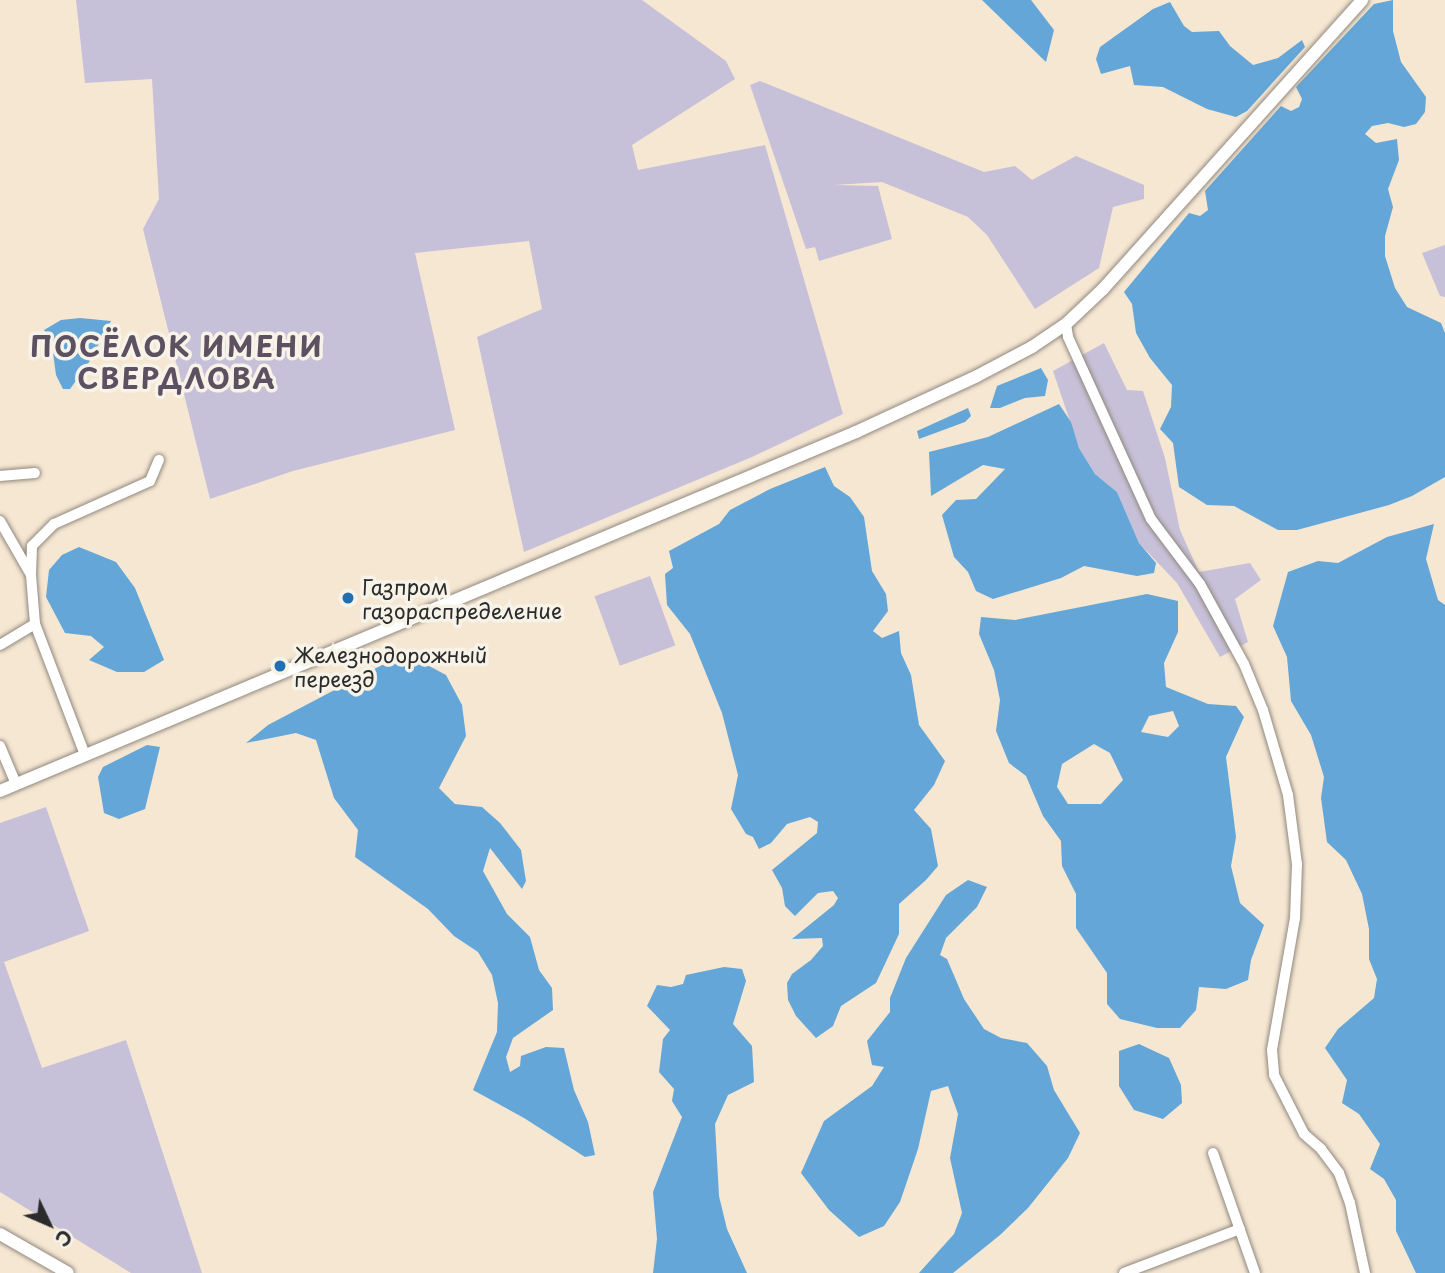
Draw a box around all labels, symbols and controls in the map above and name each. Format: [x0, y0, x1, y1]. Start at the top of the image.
district label: ПОСЁЛОК ИМЕНИ СВЕРДЛОВА [33, 329, 321, 395]
place label: Газпром газораспределение [362, 573, 562, 623]
marker: Газпром газораспределение [340, 590, 356, 606]
place label: Железнодорожный переезд [294, 641, 487, 691]
marker: Железнодорожный переезд [272, 658, 288, 674]
north arrow [14, 1189, 84, 1259]
text: С [49, 1224, 79, 1253]

